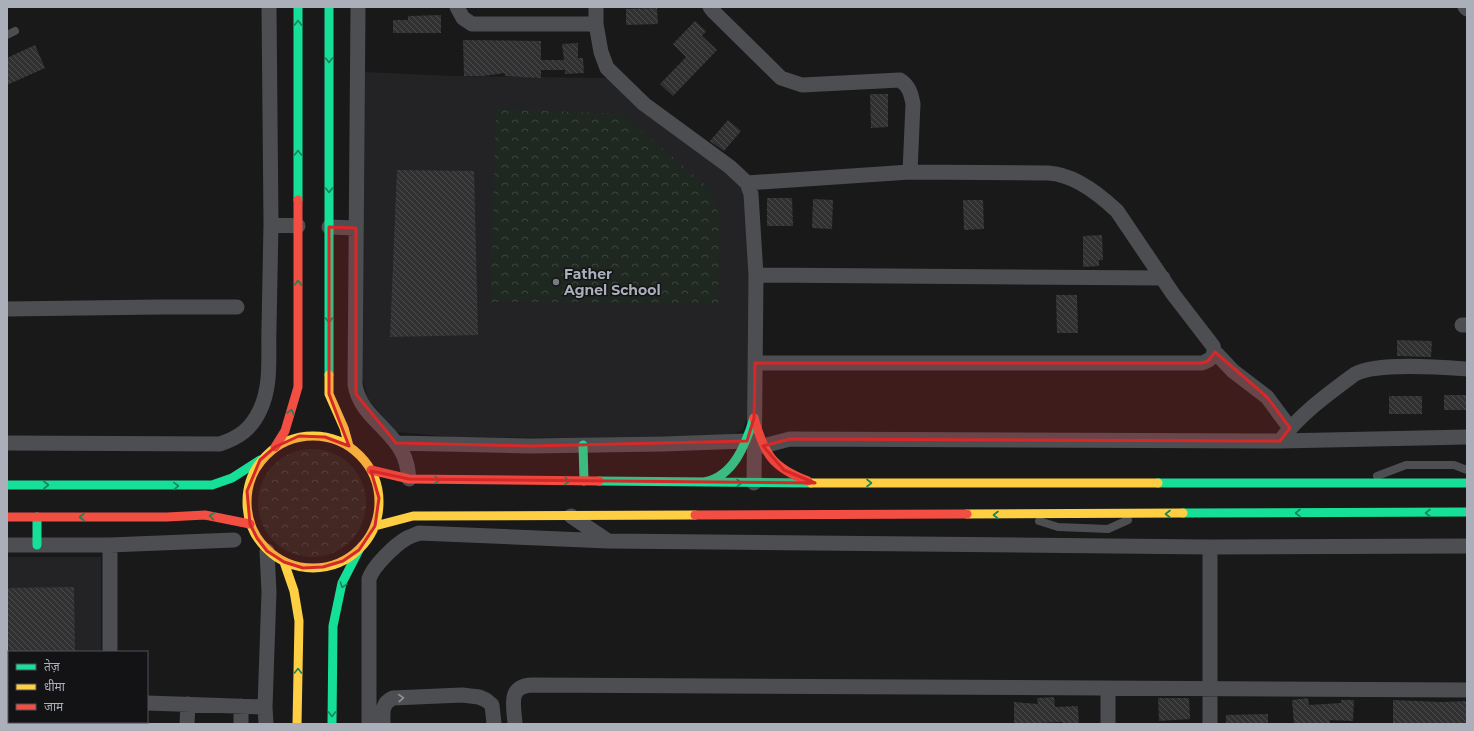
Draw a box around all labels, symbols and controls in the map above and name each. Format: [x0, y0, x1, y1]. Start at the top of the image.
one-way arrow [294, 20, 302, 26]
one-way arrow [325, 57, 333, 63]
one-way arrow [294, 150, 302, 156]
one-way arrow [325, 187, 333, 193]
place label: Father Agnel School [563, 265, 661, 299]
marker: Father Agnel School [551, 277, 561, 287]
one-way arrow [294, 280, 302, 286]
one-way arrow [325, 317, 333, 323]
one-way arrow [286, 408, 295, 415]
one-way arrow [434, 476, 440, 484]
one-way arrow [564, 477, 570, 485]
one-way arrow [736, 479, 742, 487]
one-way arrow [866, 479, 872, 487]
one-way arrow [43, 481, 49, 489]
one-way arrow [173, 482, 179, 490]
one-way arrow [1295, 509, 1301, 517]
one-way arrow [1425, 509, 1431, 517]
one-way arrow [1165, 510, 1171, 518]
one-way arrow [993, 511, 999, 519]
one-way arrow [209, 512, 215, 521]
one-way arrow [79, 513, 85, 521]
one-way arrow [339, 581, 348, 588]
legend [8, 651, 148, 723]
text: तेज़ [44, 659, 61, 674]
one-way arrow [294, 668, 302, 674]
text: धीमा [44, 679, 66, 694]
one-way arrow [398, 694, 404, 702]
text: जाम [44, 699, 64, 714]
one-way arrow [328, 711, 336, 717]

